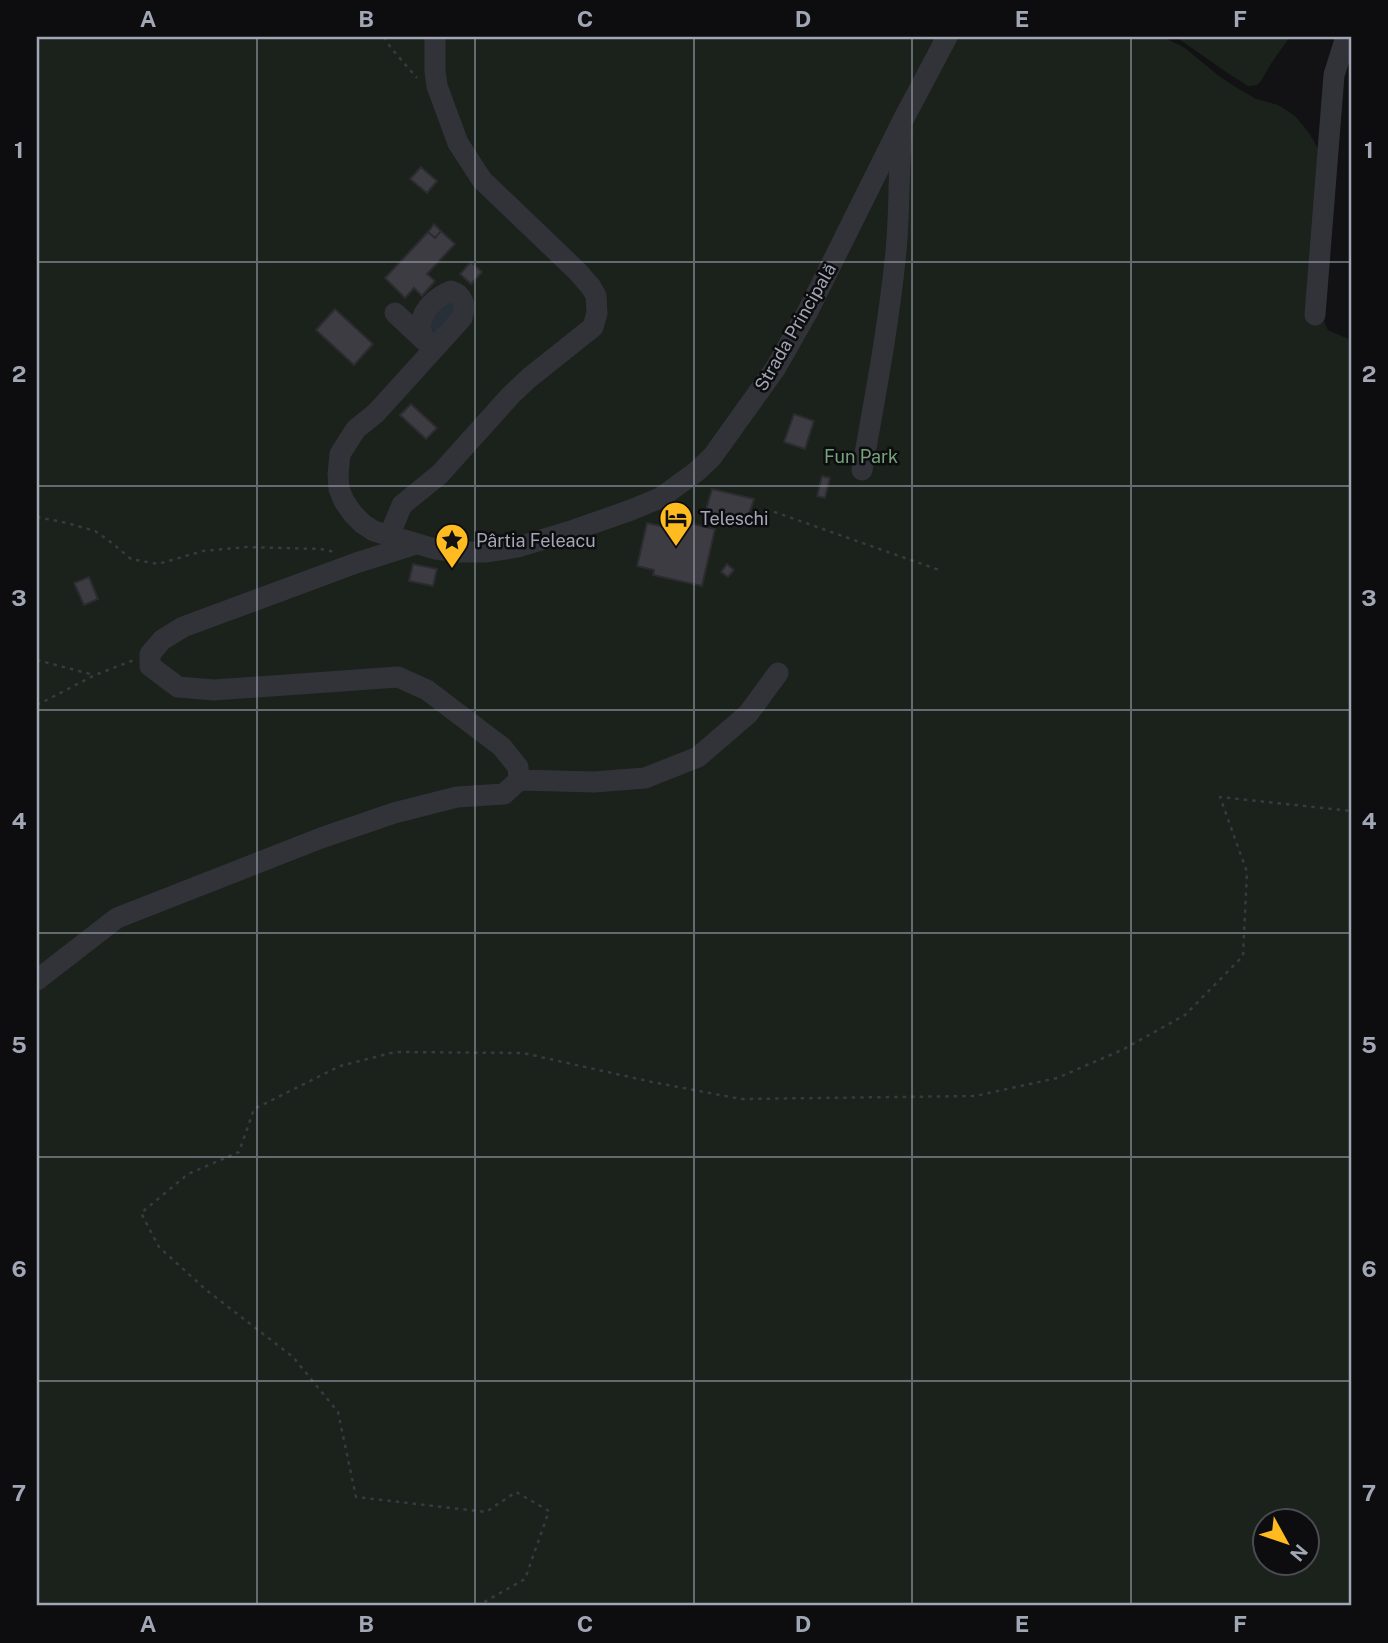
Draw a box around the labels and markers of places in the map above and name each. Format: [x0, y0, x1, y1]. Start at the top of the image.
hotel icon: Teleschi [657, 499, 695, 548]
place label: Teleschi [700, 508, 768, 529]
place icon: Pârtia Feleacu [433, 521, 471, 570]
place label: Pârtia Feleacu [476, 530, 596, 551]

